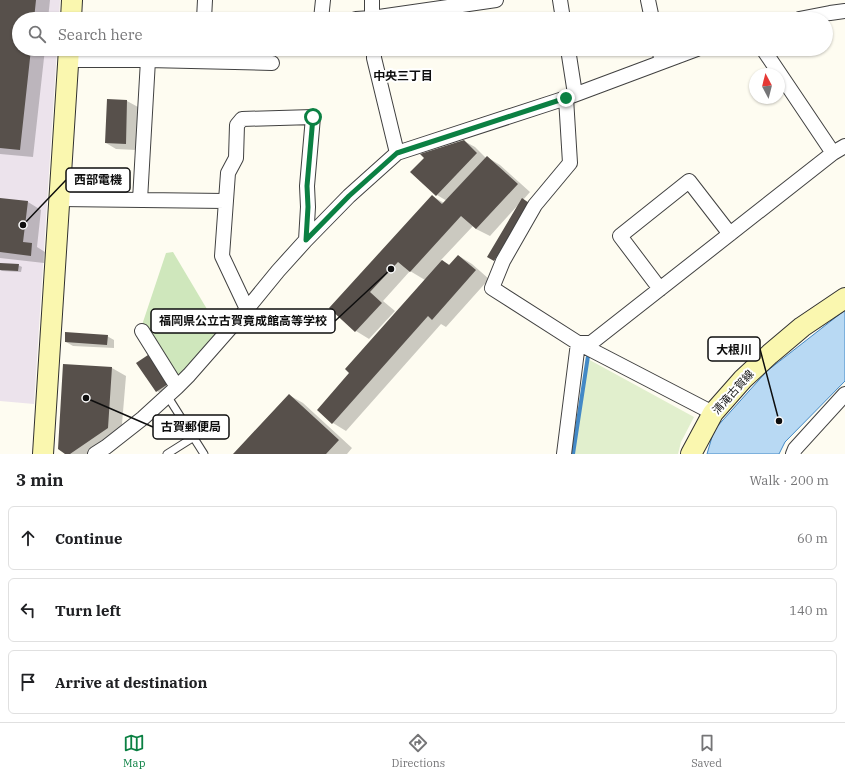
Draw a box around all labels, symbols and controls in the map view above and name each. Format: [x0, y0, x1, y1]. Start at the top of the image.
search box [12, 12, 833, 56]
icon: search [26, 23, 48, 45]
text: Search here [58, 25, 143, 44]
district label: 中央三丁目 [373, 68, 433, 83]
north arrow [749, 68, 785, 104]
route end [557, 89, 575, 107]
route start [304, 108, 322, 126]
callout: 西部電機 [66, 168, 130, 192]
text: 西部電機 [74, 172, 122, 187]
callout: 福岡県公立古賀竟成館高等学校 [151, 309, 335, 333]
text: 福岡県公立古賀竟成館高等学校 [159, 313, 327, 328]
callout: 大根川 [708, 337, 760, 361]
text: 大根川 [716, 342, 752, 357]
street label: 清滝古賀線 [709, 367, 757, 417]
callout: 古賀郵便局 [153, 415, 229, 439]
text: 古賀郵便局 [161, 419, 221, 434]
text: 3 min [16, 469, 64, 491]
text: Walk · 200 m [750, 472, 829, 489]
icon: ahead [17, 527, 39, 549]
text: Continue [55, 529, 122, 548]
text: 60 m [797, 530, 828, 547]
icon: left [17, 599, 39, 621]
text: Turn left [55, 601, 121, 620]
text: 140 m [789, 602, 828, 619]
icon: arrive [17, 671, 39, 693]
text: Arrive at destination [55, 673, 207, 692]
tab: Map [123, 732, 145, 770]
tab: Directions [391, 732, 445, 770]
tab: Saved [691, 732, 722, 770]

